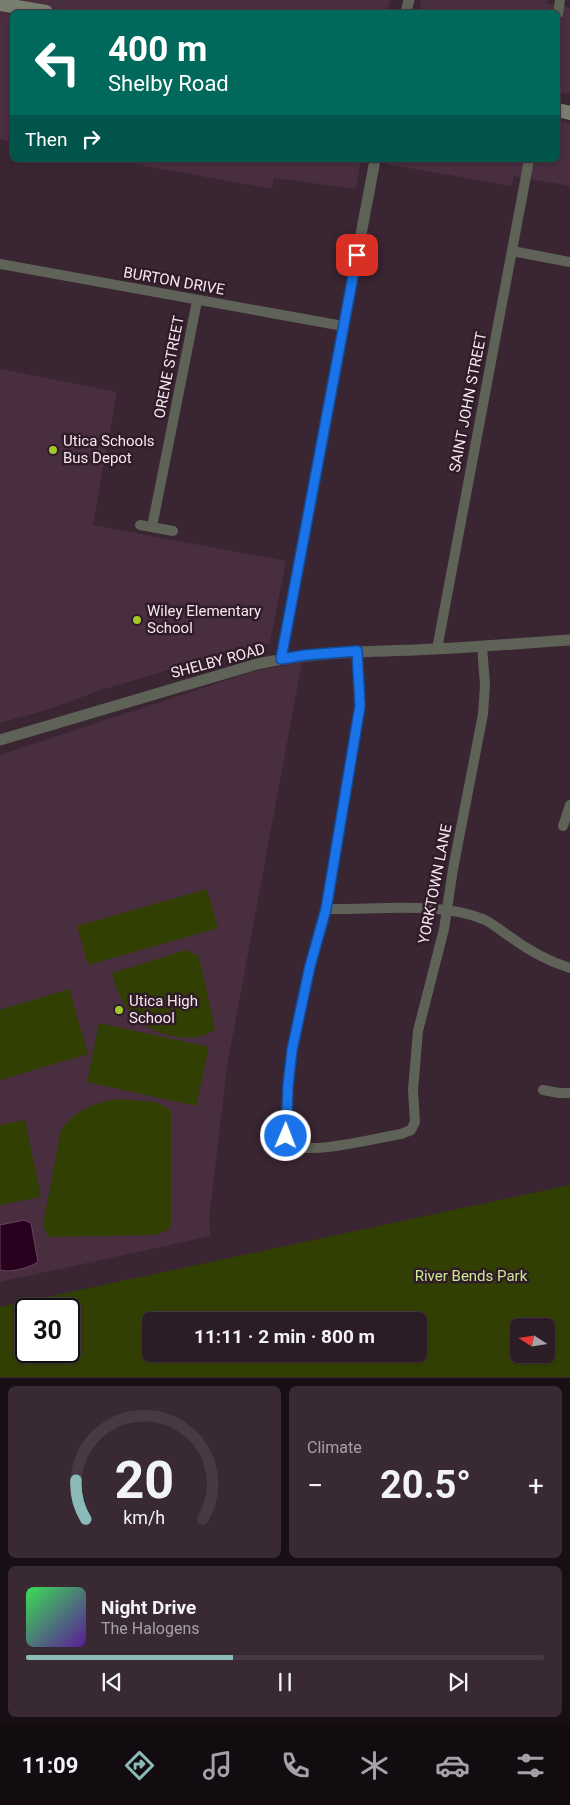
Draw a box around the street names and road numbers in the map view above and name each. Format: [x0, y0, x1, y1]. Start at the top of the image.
street label: BURTON DRIVE [122, 263, 226, 299]
street label: ORENE STREET [150, 314, 188, 420]
street label: SAINT JOHN STREET [446, 330, 490, 474]
street label: SHELBY ROAD [169, 640, 267, 682]
street label: YORKTOWN LANE [415, 822, 456, 945]

